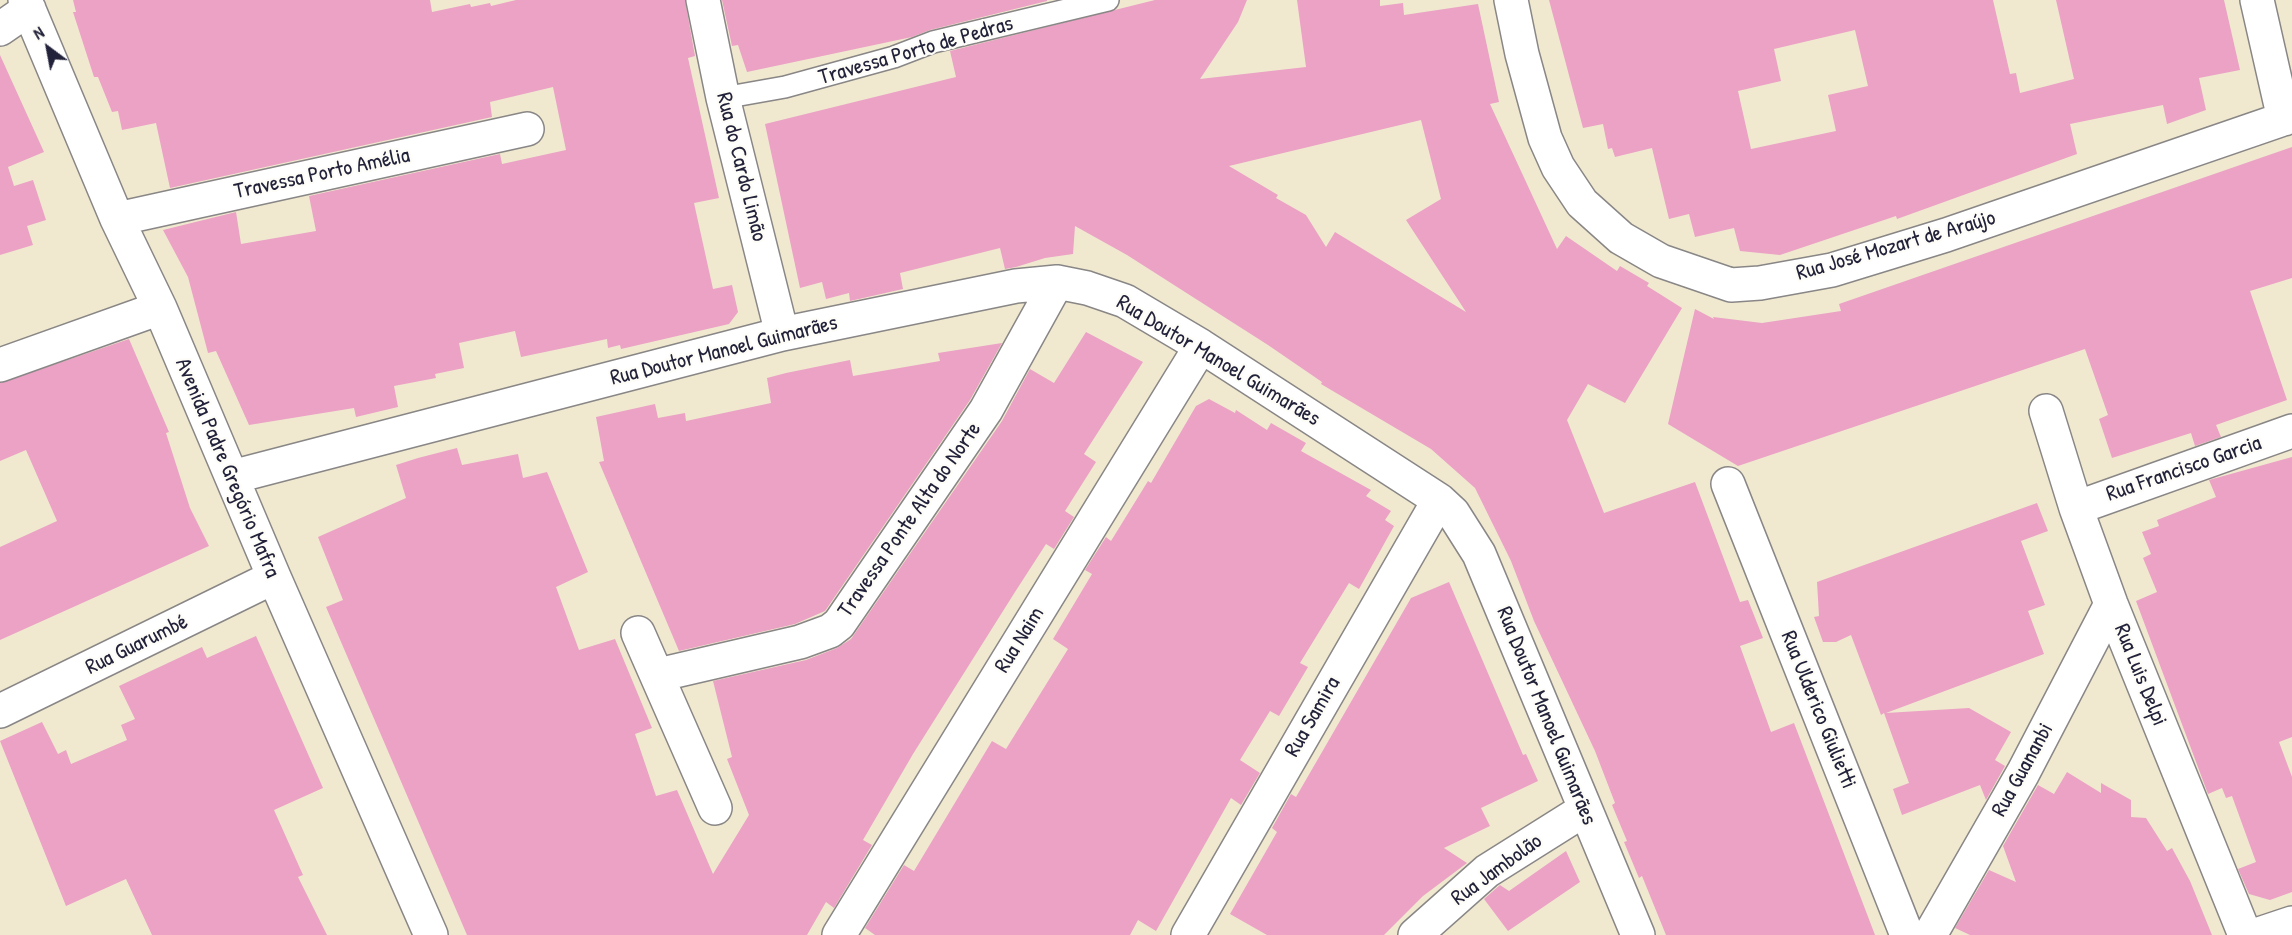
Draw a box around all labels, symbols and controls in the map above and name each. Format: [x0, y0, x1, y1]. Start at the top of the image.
street label: Travessa Porto de Pedras [816, 11, 1016, 91]
north arrow [18, 18, 78, 78]
text: N [29, 21, 48, 44]
street label: Rua do Cardo Limão [710, 90, 772, 244]
street label: Travessa Porto Amélia [232, 142, 412, 206]
street label: Rua José Mozart de Araújo [1793, 205, 1999, 287]
street label: Rua Doutor Manoel Guimarães [1111, 290, 1325, 432]
street label: Rua Doutor Manoel Guimarães [608, 310, 840, 392]
street label: Avenida Padre Gregório Mafra [169, 354, 285, 582]
street label: Travessa Ponte Alta do Norte [833, 417, 987, 623]
street label: Rua Francisco Garcia [2103, 430, 2265, 508]
street label: Rua Naim [990, 602, 1050, 678]
street label: Rua Doutor Manoel Guimarães [1490, 603, 1602, 829]
street label: Rua Guarumbé [82, 609, 192, 681]
street label: Rua Luis Delpi [2108, 620, 2172, 730]
street label: Rua Ulderico Giulietti [1774, 627, 1862, 793]
street label: Rua Samira [1280, 672, 1346, 762]
street label: Rua Guananbi [1986, 719, 2060, 821]
street label: Rua Jambolão [1447, 828, 1547, 912]

